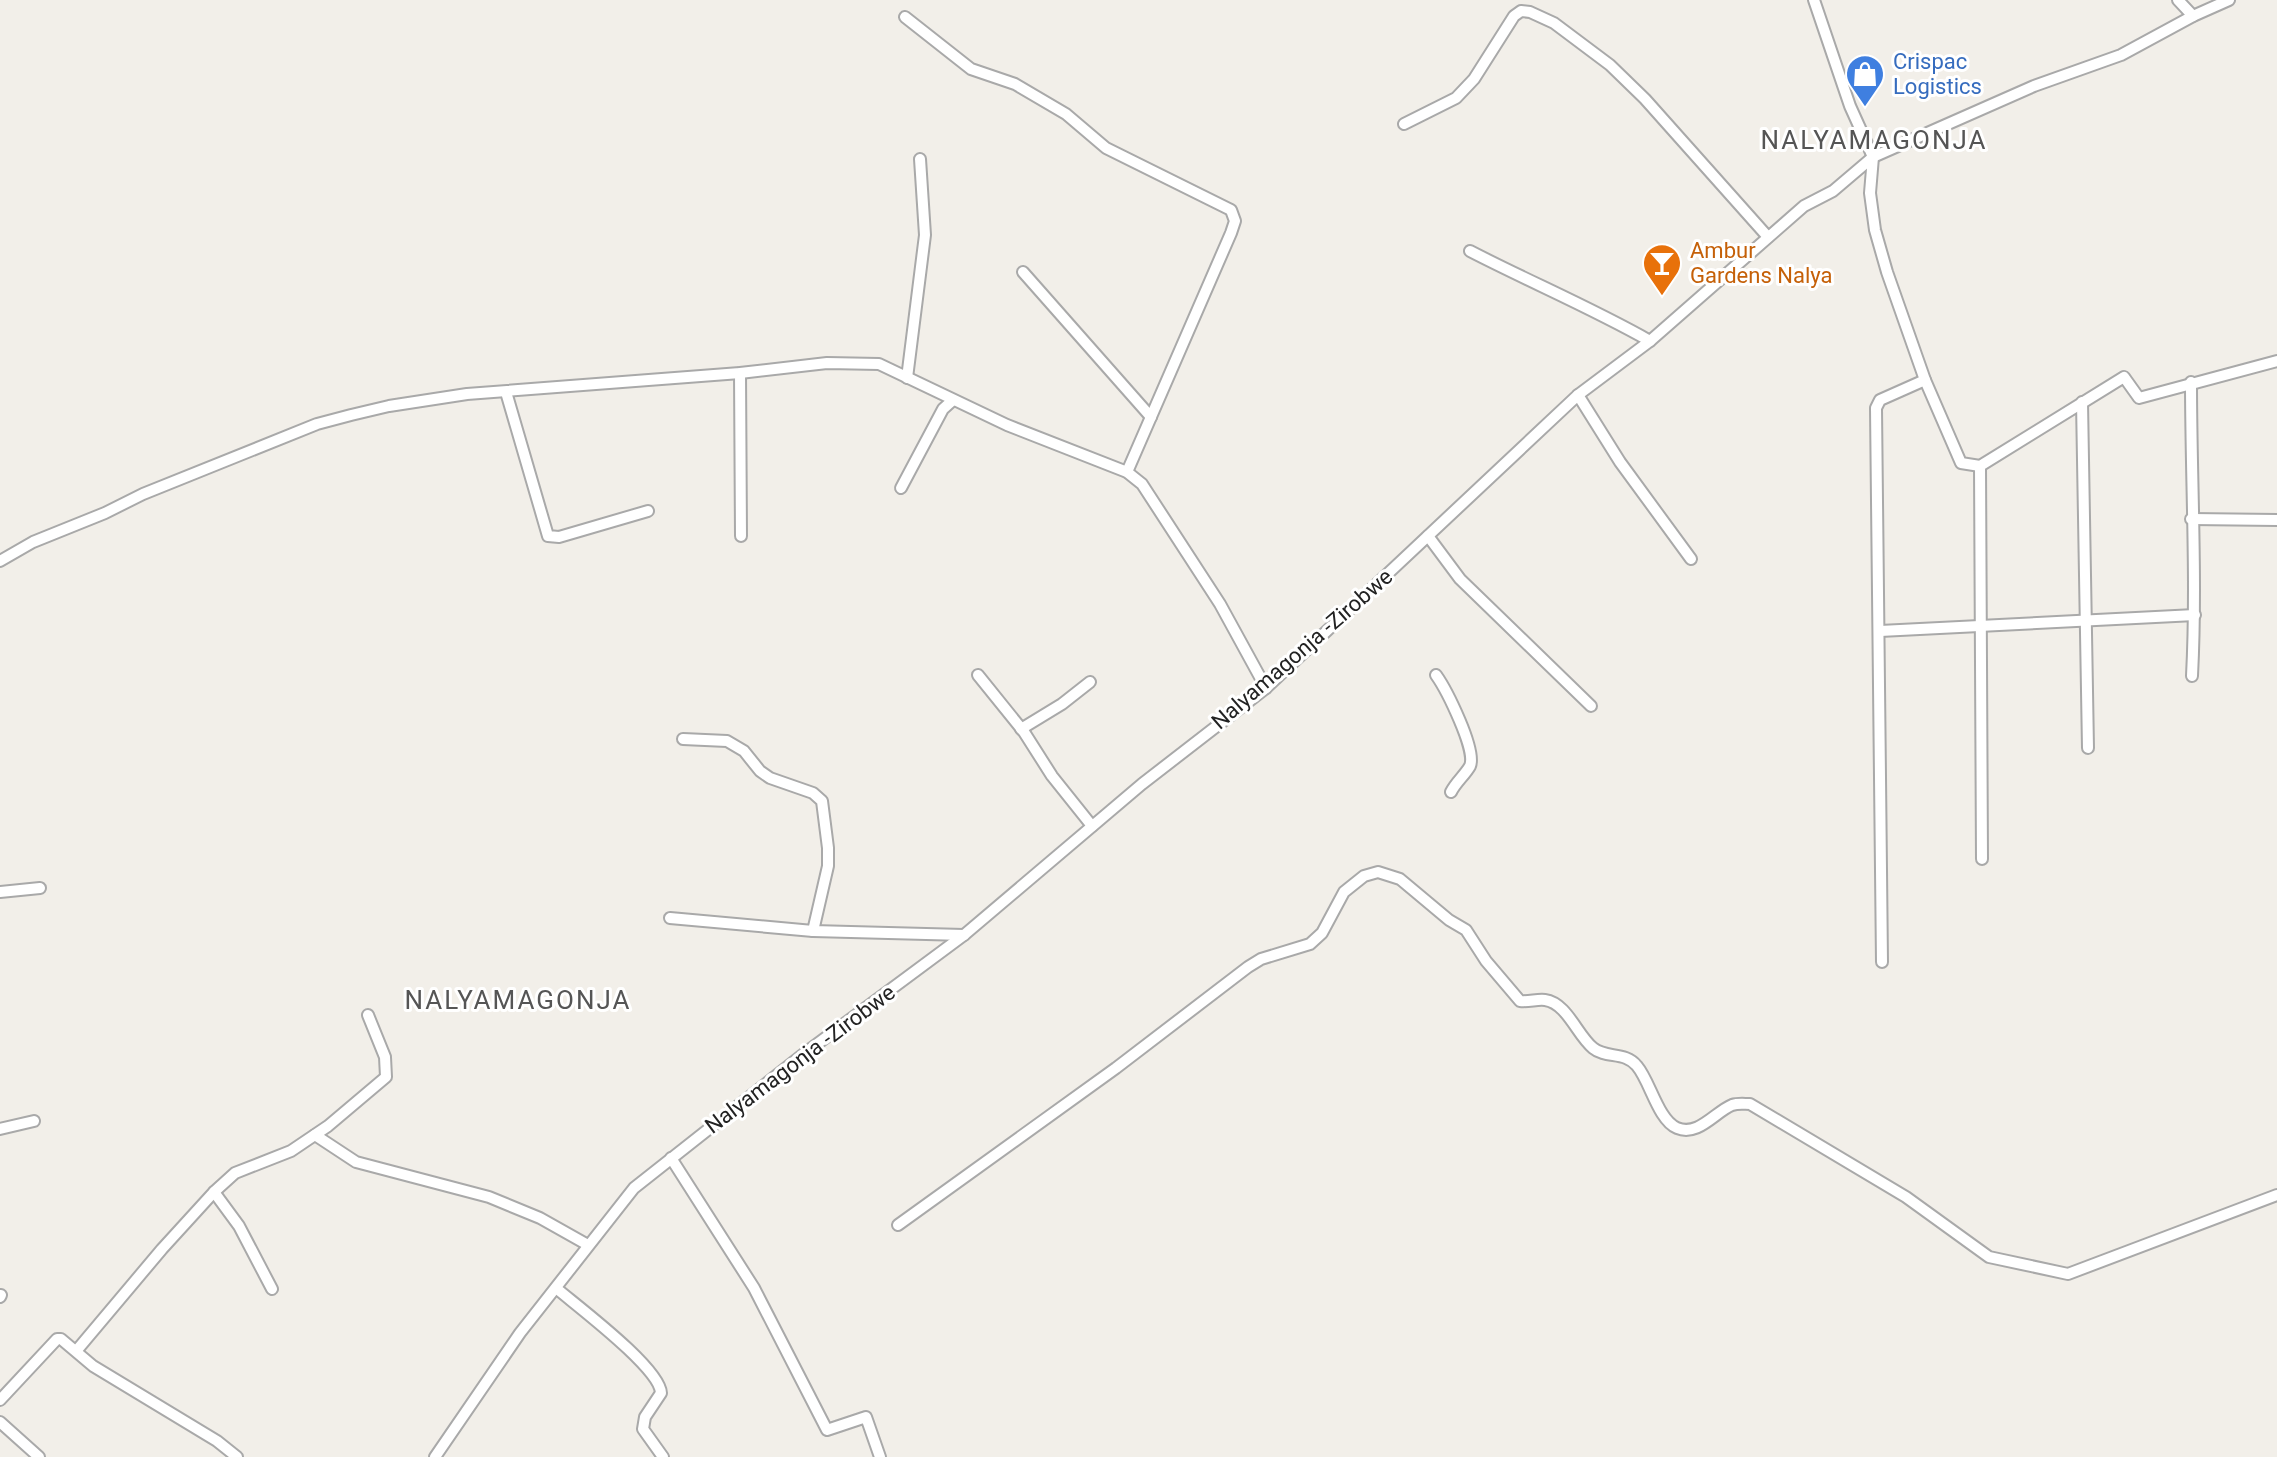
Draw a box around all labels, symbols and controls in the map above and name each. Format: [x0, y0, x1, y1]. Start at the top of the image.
place label: Crispac Logistics [1893, 49, 1982, 99]
shop icon: Crispac Logistics [1844, 53, 1886, 108]
district label: NALYAMAGONJA [1760, 125, 1988, 155]
place label: Ambur Gardens Nalya [1690, 238, 1832, 288]
bar icon: Ambur Gardens Nalya [1641, 242, 1683, 297]
street label: Nalyamagonja -Zirobwe [1207, 564, 1397, 734]
street label: Nalyamagonja -Zirobwe [700, 979, 900, 1139]
district label: NALYAMAGONJA [404, 985, 632, 1015]

